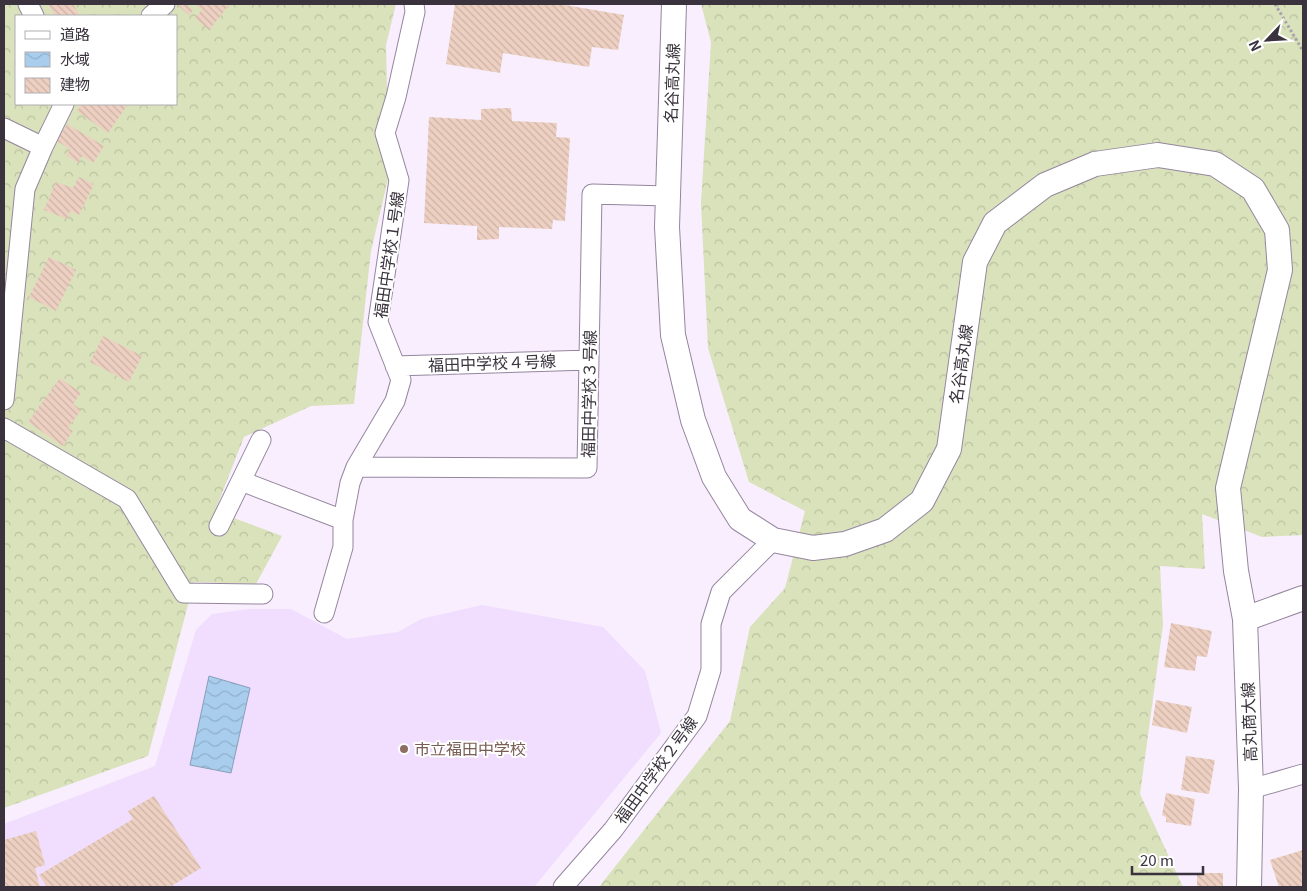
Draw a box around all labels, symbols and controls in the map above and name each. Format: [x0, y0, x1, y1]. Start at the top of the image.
legend [15, 15, 178, 105]
north arrow [1242, 15, 1292, 65]
text: 道路 [60, 23, 90, 44]
text: N [1243, 37, 1266, 55]
street label: 名谷高丸線 [658, 43, 684, 123]
text: 水域 [60, 48, 90, 69]
text: 建物 [60, 73, 90, 94]
street label: 福田中学校１号線 [367, 190, 409, 320]
street label: 名谷高丸線 [943, 323, 977, 405]
street label: 福田中学校３号線 [575, 330, 601, 458]
street label: 福田中学校４号線 [428, 348, 556, 376]
street label: 高丸商大線 [1235, 682, 1261, 762]
street label: 福田中学校２号線 [608, 711, 703, 828]
place label: 市立福田中学校 [414, 736, 526, 760]
marker: 市立福田中学校 [398, 743, 410, 755]
scale bar [1132, 844, 1203, 876]
text: 20 m [1140, 849, 1174, 870]

